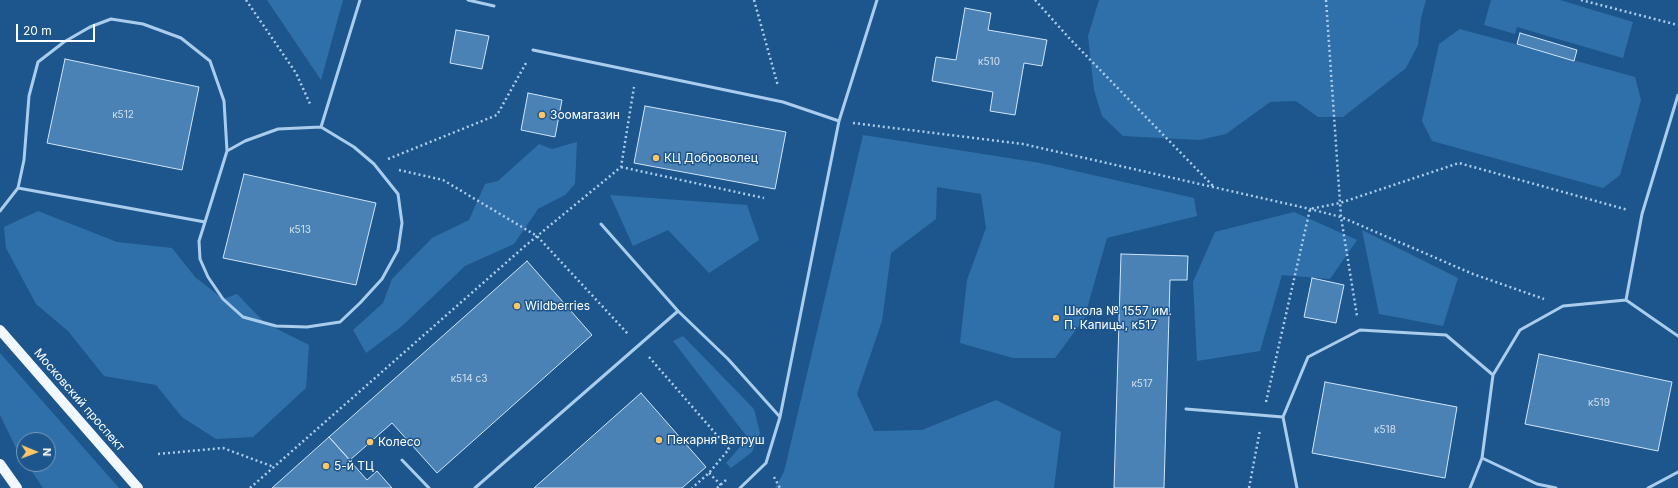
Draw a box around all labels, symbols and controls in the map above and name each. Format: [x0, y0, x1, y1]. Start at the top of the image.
scale bar [18, 16, 97, 42]
text: 20 m [23, 23, 52, 38]
house number: к510 [978, 56, 1000, 68]
place label: Зоомагазин [550, 108, 620, 122]
house number: к512 [112, 109, 134, 121]
marker: Зоомагазин [537, 110, 547, 120]
place label: КЦ Доброволец [664, 151, 758, 165]
marker: КЦ Доброволец [651, 153, 661, 163]
house number: к513 [289, 224, 311, 236]
place label: Wildberries [525, 299, 590, 313]
marker: Wildberries [512, 301, 522, 311]
place label: Школа № 1557 им. П. Капицы, к517 [1064, 304, 1172, 332]
marker: Школа № 1557 им. П. Капицы, к517 [1051, 313, 1061, 323]
street label: Московский проспект [31, 346, 127, 454]
house number: к514 с3 [451, 373, 487, 385]
house number: к517 [1131, 378, 1153, 390]
house number: к519 [1588, 397, 1610, 409]
house number: к518 [1374, 424, 1396, 436]
north arrow [16, 432, 56, 472]
place label: Пекарня Ватруш [667, 433, 765, 447]
place label: Колесо [378, 435, 421, 449]
marker: Пекарня Ватруш [654, 435, 664, 445]
marker: Колесо [365, 437, 375, 447]
text: N [40, 448, 54, 457]
place label: 5-й ТЦ [334, 459, 374, 473]
marker: 5-й ТЦ [321, 461, 331, 471]

